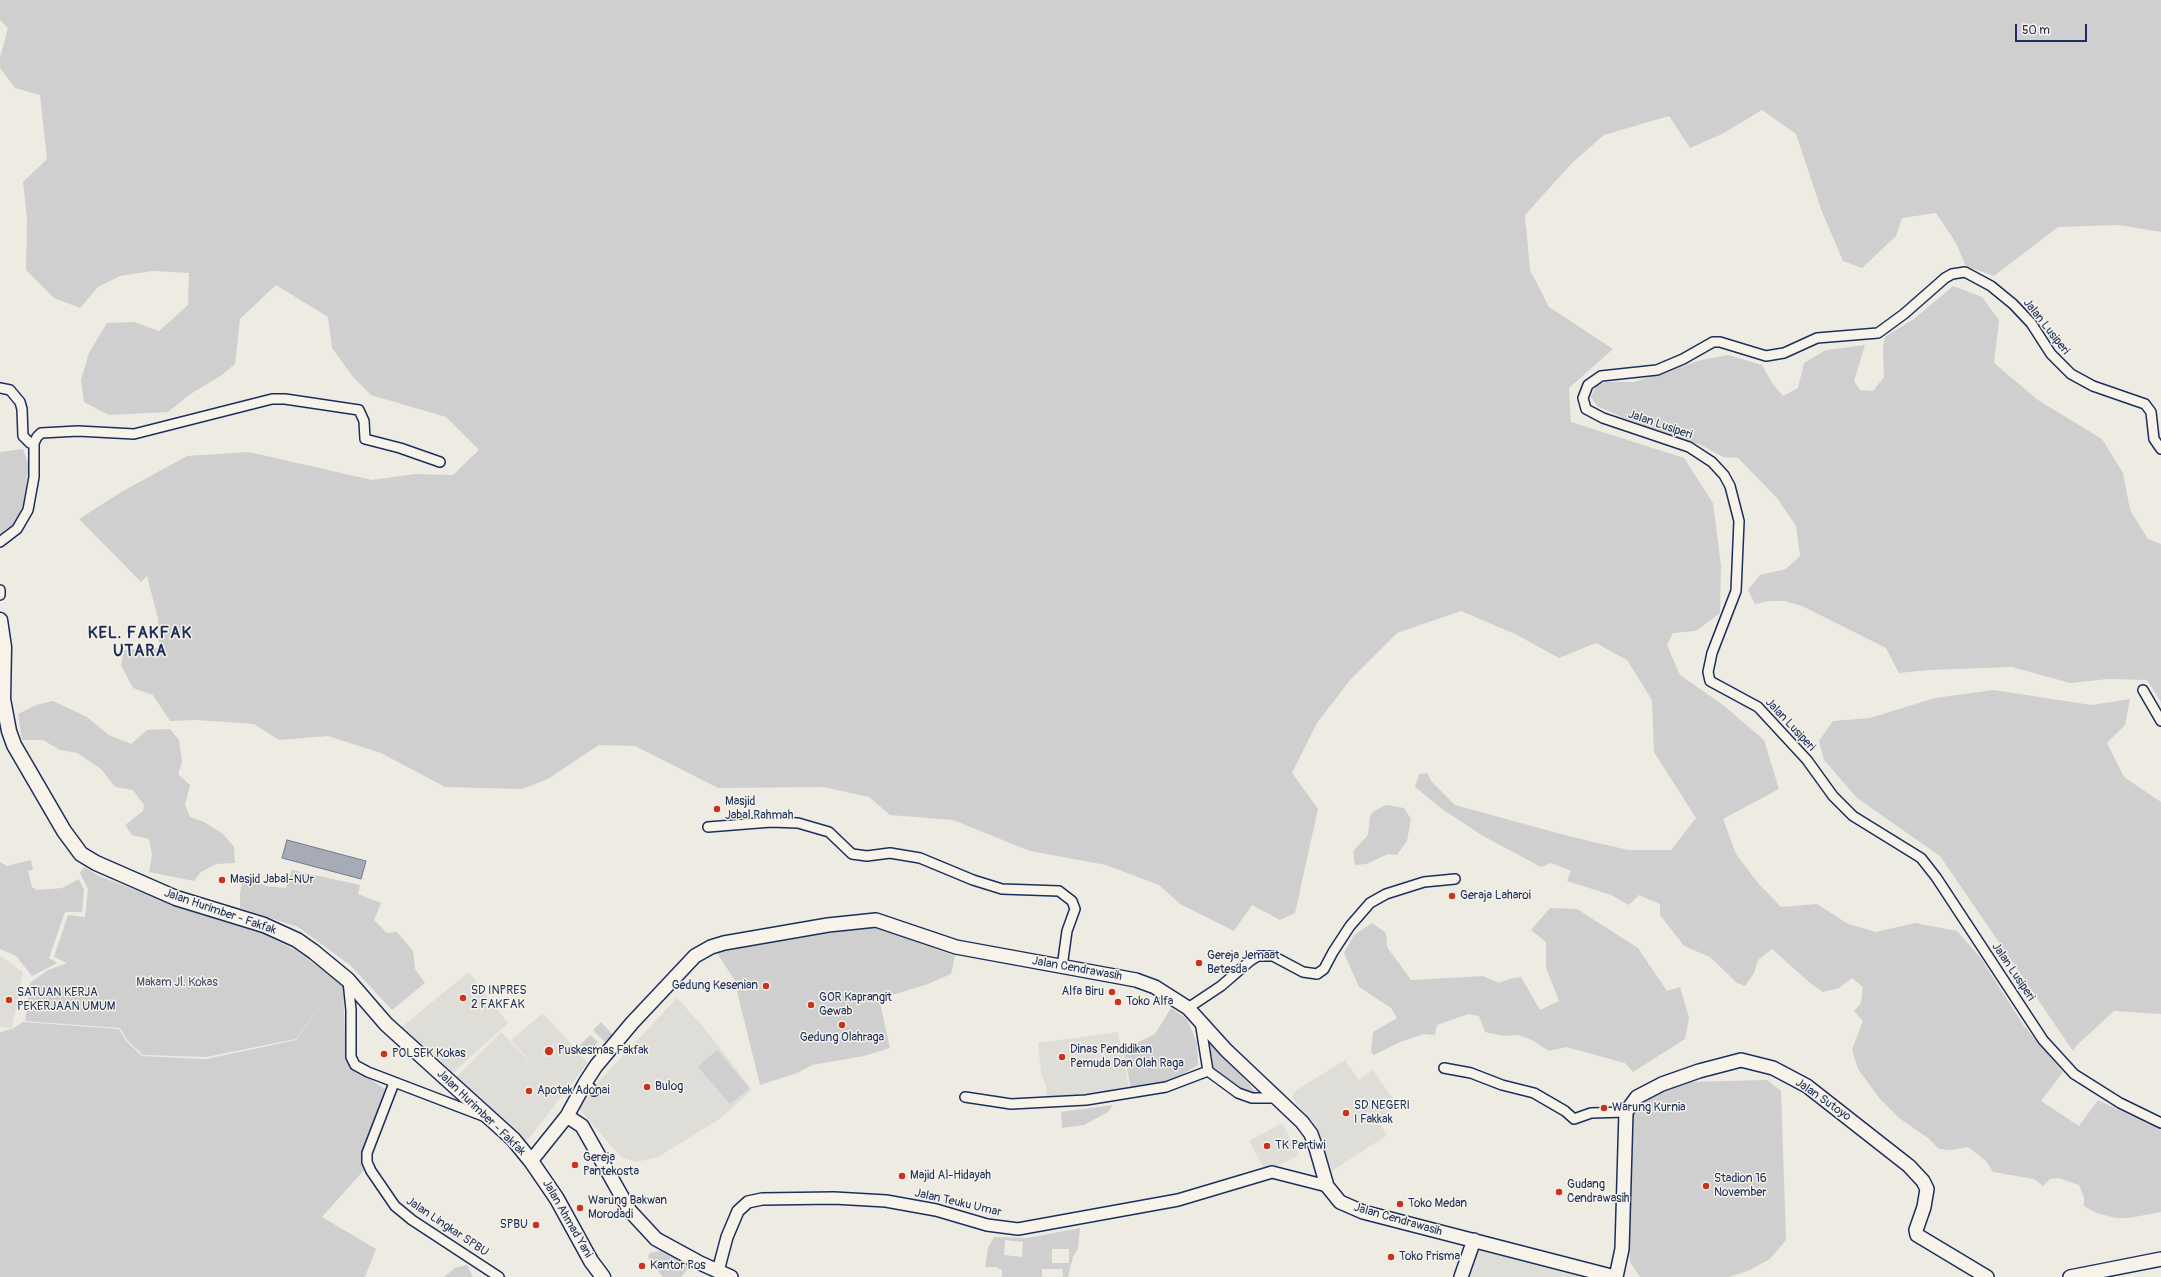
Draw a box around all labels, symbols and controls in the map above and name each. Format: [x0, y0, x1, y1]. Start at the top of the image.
scale bar [2017, 16, 2089, 42]
text: 50 m [2022, 23, 2050, 38]
street label: Jalan Lusiperi [2020, 296, 2072, 358]
street label: Jalan Lusiperi [1626, 407, 1694, 443]
district label: KEL. FAKFAK UTARA [88, 624, 192, 662]
street label: Jalan Lusiperi [1762, 696, 1818, 754]
place label: Masjid Jabal Rahmah [725, 795, 793, 823]
marker: Masjid Jabal Rahmah [712, 804, 722, 814]
place label: Masjid Jabal-NUr [230, 873, 314, 887]
marker: Masjid Jabal-NUr [217, 875, 227, 885]
street label: Jalan Hurimber - Fakfak [162, 886, 278, 938]
place label: Geraja Laharoi [1460, 889, 1531, 903]
marker: Geraja Laharoi [1447, 891, 1457, 901]
street label: Jalan Lusiperi [1988, 940, 2038, 1004]
place label: Gereja Jemaat Betesda [1207, 949, 1280, 977]
street label: Jalan Cendrawasih [1031, 954, 1123, 984]
marker: Gereja Jemaat Betesda [1194, 958, 1204, 968]
park label: Makam Jl. Kokas [136, 976, 218, 990]
place label: Gedung Kesenian [672, 979, 758, 993]
marker: Gedung Kesenian [761, 981, 771, 991]
place label: SD INPRES 2 FAKFAK [471, 984, 526, 1012]
place label: Alfa Biru [1062, 985, 1104, 999]
place label: SATUAN KERJA PEKERJAAN UMUM [17, 986, 115, 1014]
marker: Alfa Biru [1107, 987, 1117, 997]
place label: GOR Kaprangit Gewab [819, 991, 892, 1019]
marker: SD INPRES 2 FAKFAK [458, 993, 468, 1003]
marker: SATUAN KERJA PEKERJAAN UMUM [4, 995, 14, 1005]
place label: Toko Alfa [1126, 995, 1173, 1009]
marker: Toko Alfa [1113, 997, 1123, 1007]
marker: GOR Kaprangit Gewab [806, 1000, 816, 1010]
marker: Gedung Olahraga [837, 1020, 847, 1030]
place label: Gedung Olahraga [800, 1031, 884, 1045]
place label: Dinas Pendidikan Pemuda Dan Olah Raga [1070, 1043, 1184, 1071]
place label: Puskesmas Fakfak [558, 1044, 649, 1058]
marker: Puskesmas Fakfak [543, 1045, 555, 1057]
place label: POLSEK Kokas [392, 1047, 466, 1061]
marker: POLSEK Kokas [379, 1049, 389, 1059]
marker: Dinas Pendidikan Pemuda Dan Olah Raga [1057, 1052, 1067, 1062]
street label: Jalan Hurimber - Fakfak [434, 1067, 528, 1159]
street label: Jalan Sutoyo [1792, 1076, 1854, 1124]
place label: Bulog [655, 1080, 683, 1094]
marker: Bulog [642, 1082, 652, 1092]
place label: Apotek Adonai [537, 1084, 610, 1098]
marker: Apotek Adonai [524, 1086, 534, 1096]
place label: SD NEGERI I Fakkak [1354, 1099, 1410, 1127]
place label: Warung Kurnia [1612, 1101, 1686, 1115]
marker: Warung Kurnia [1599, 1103, 1609, 1113]
marker: SD NEGERI I Fakkak [1341, 1108, 1351, 1118]
place label: TK Pertiwi [1275, 1139, 1326, 1153]
marker: TK Pertiwi [1262, 1141, 1272, 1151]
place label: Gereja Pantekosta [583, 1151, 639, 1179]
marker: Gereja Pantekosta [570, 1160, 580, 1170]
place label: Majid Al-Hidayah [910, 1169, 991, 1183]
marker: Majid Al-Hidayah [897, 1171, 907, 1181]
place label: Stadion 16 November [1714, 1172, 1767, 1200]
street label: Jalan Ahmad Yani [539, 1177, 595, 1261]
place label: Gudang Cendrawasih [1567, 1178, 1629, 1206]
marker: Stadion 16 November [1701, 1181, 1711, 1191]
street label: Jalan Teuku Umar [913, 1186, 1003, 1220]
marker: Gudang Cendrawasih [1554, 1187, 1564, 1197]
street label: Jalan Lingkar SPBU [403, 1194, 491, 1260]
place label: Warung Bakwan Morodadi [588, 1194, 667, 1222]
place label: Toko Medan [1408, 1197, 1467, 1211]
marker: Toko Medan [1395, 1199, 1405, 1209]
street label: Jalan Cendrawasih [1352, 1201, 1444, 1239]
marker: Warung Bakwan Morodadi [575, 1203, 585, 1213]
place label: SPBU [500, 1218, 528, 1232]
marker: SPBU [531, 1220, 541, 1230]
place label: Toko Prisma [1399, 1250, 1460, 1264]
marker: Toko Prisma [1386, 1252, 1396, 1262]
place label: Kantor Pos [650, 1259, 706, 1273]
marker: Kantor Pos [637, 1261, 647, 1271]

